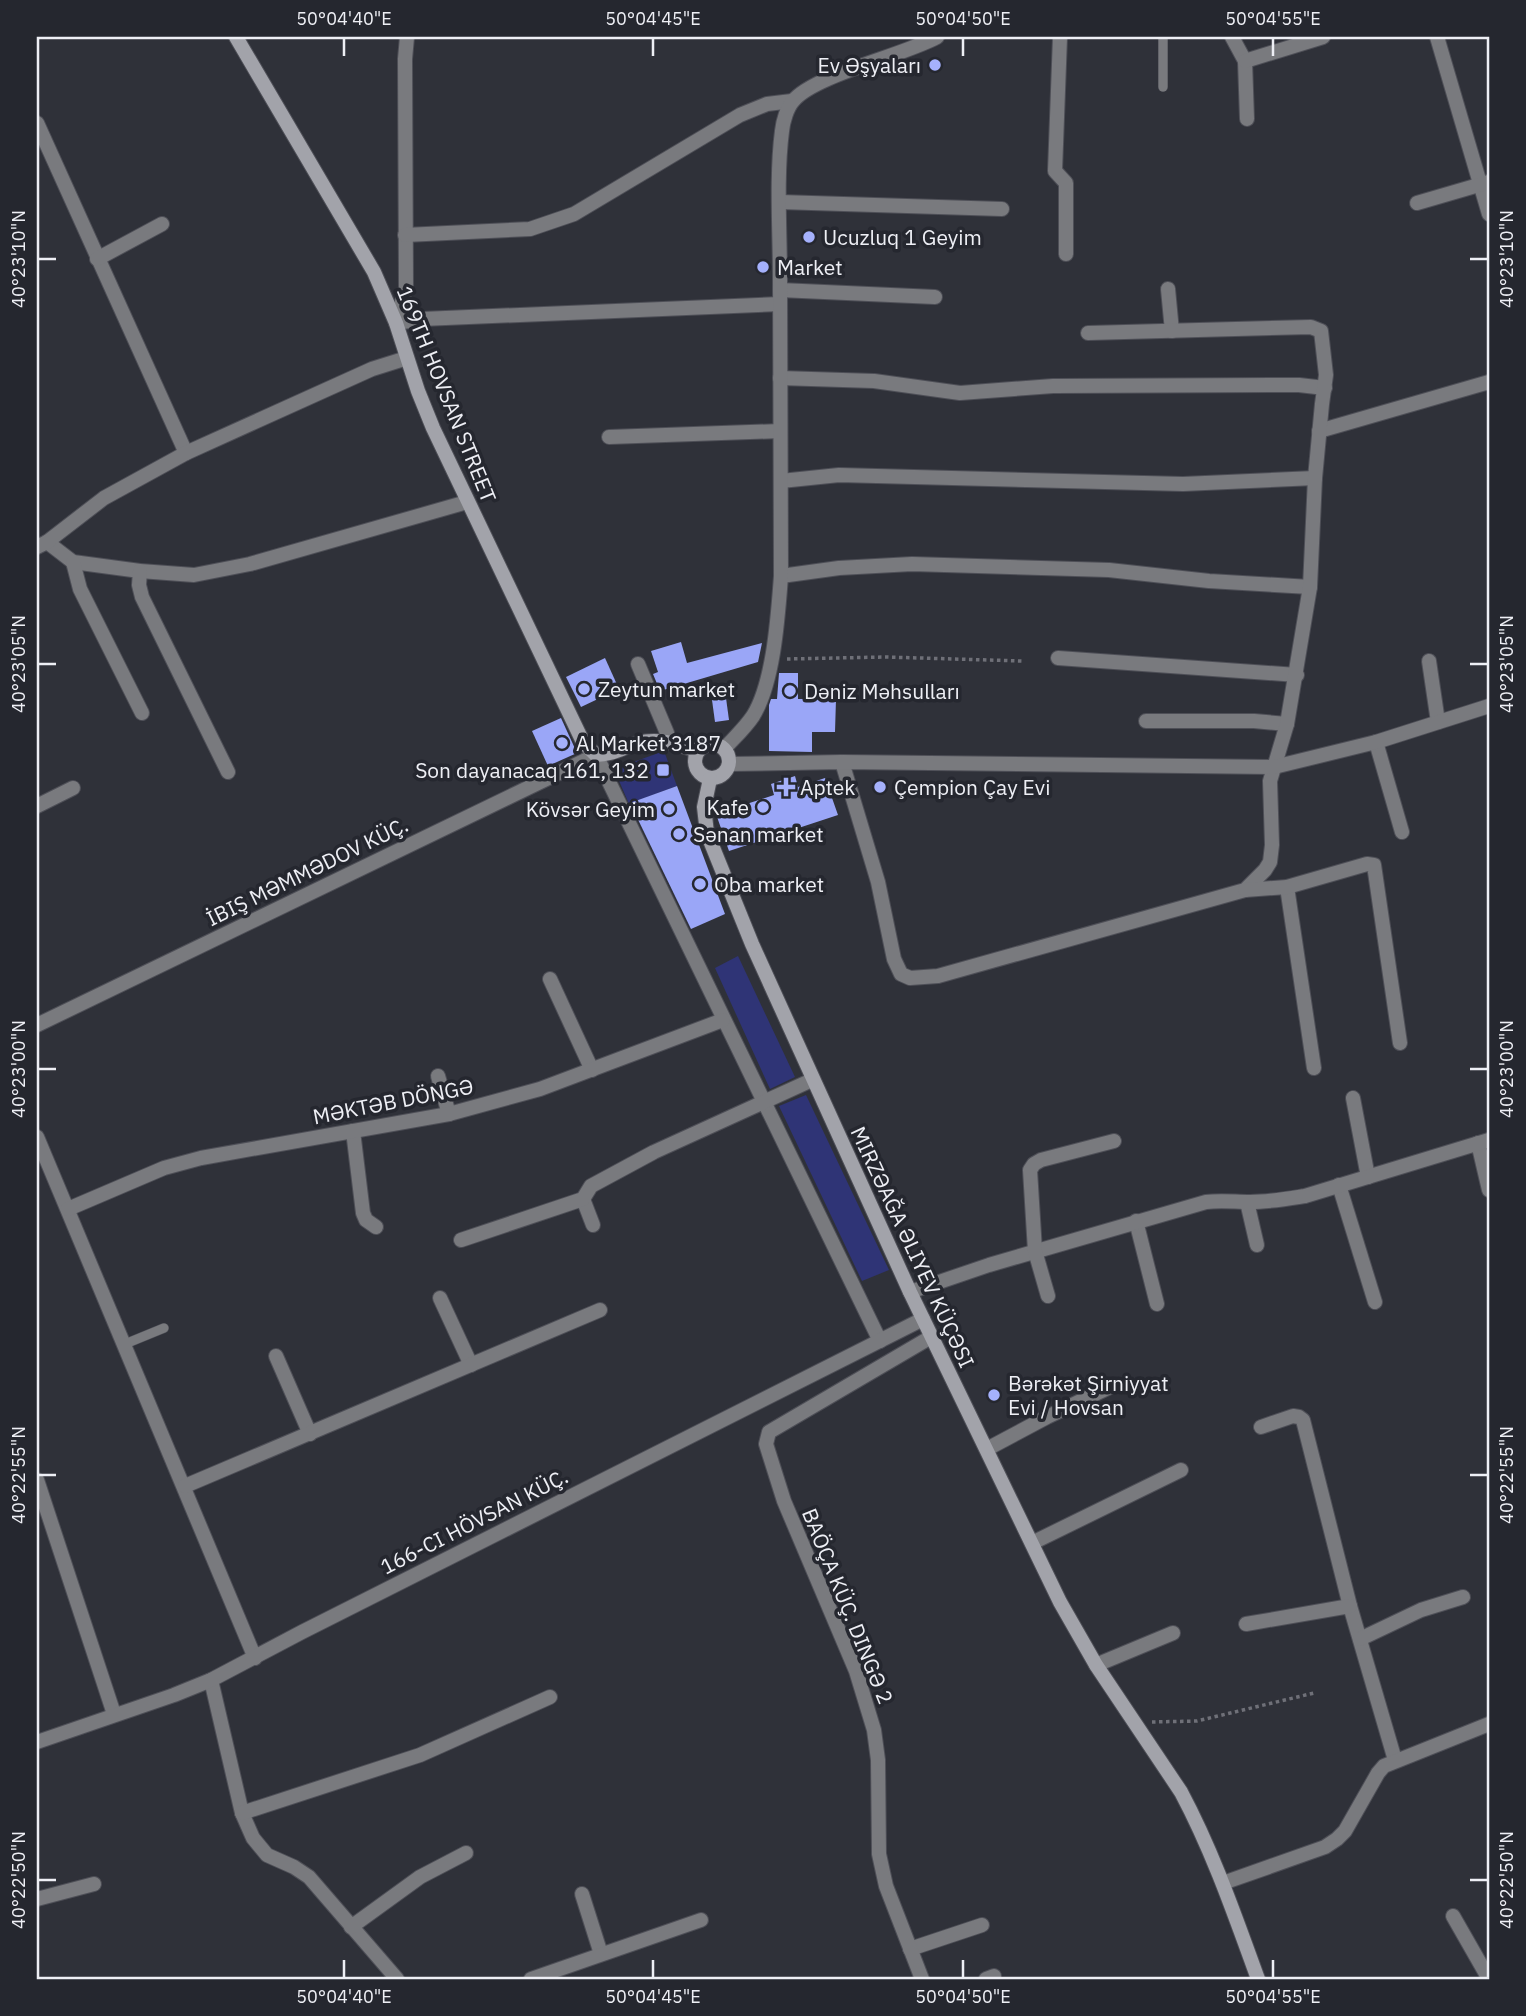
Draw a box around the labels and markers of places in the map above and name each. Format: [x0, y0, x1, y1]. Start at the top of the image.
place label: Ev Əşyaları [817, 51, 921, 79]
marker: Ev Əşyaları [927, 57, 943, 73]
place label: Ucuzluq 1 Geyim [823, 223, 982, 251]
marker: Ucuzluq 1 Geyim [801, 229, 817, 245]
place label: Market [777, 253, 843, 281]
marker: Market [755, 259, 771, 275]
place label: Zeytun market [598, 675, 735, 703]
place label: Dəniz Məhsulları [804, 677, 960, 705]
marker: Zeytun market [576, 681, 592, 697]
marker: Dəniz Məhsulları [782, 683, 798, 699]
place label: Al Market 3187 [576, 729, 721, 757]
marker: Al Market 3187 [554, 735, 570, 751]
place label: Son dayanacaq 161, 132 [415, 756, 649, 784]
marker: Son dayanacaq 161, 132 [655, 762, 671, 778]
place label: Aptek [800, 773, 855, 801]
place label: Çempion Çay Evi [894, 773, 1050, 801]
marker: Aptek [778, 779, 794, 795]
marker: Çempion Çay Evi [872, 779, 888, 795]
place label: Kafe [707, 793, 749, 821]
place label: Kövsər Geyim [526, 795, 655, 823]
marker: Kafe [755, 799, 771, 815]
marker: Kövsər Geyim [661, 801, 677, 817]
place label: Sənan market [693, 820, 824, 848]
marker: Sənan market [671, 826, 687, 842]
place label: Oba market [714, 870, 824, 898]
marker: Oba market [692, 876, 708, 892]
place label: Bərəkət Şirniyyat Evi / Hovsan [1008, 1369, 1169, 1421]
marker: Bərəkət Şirniyyat Evi / Hovsan [986, 1387, 1002, 1403]

